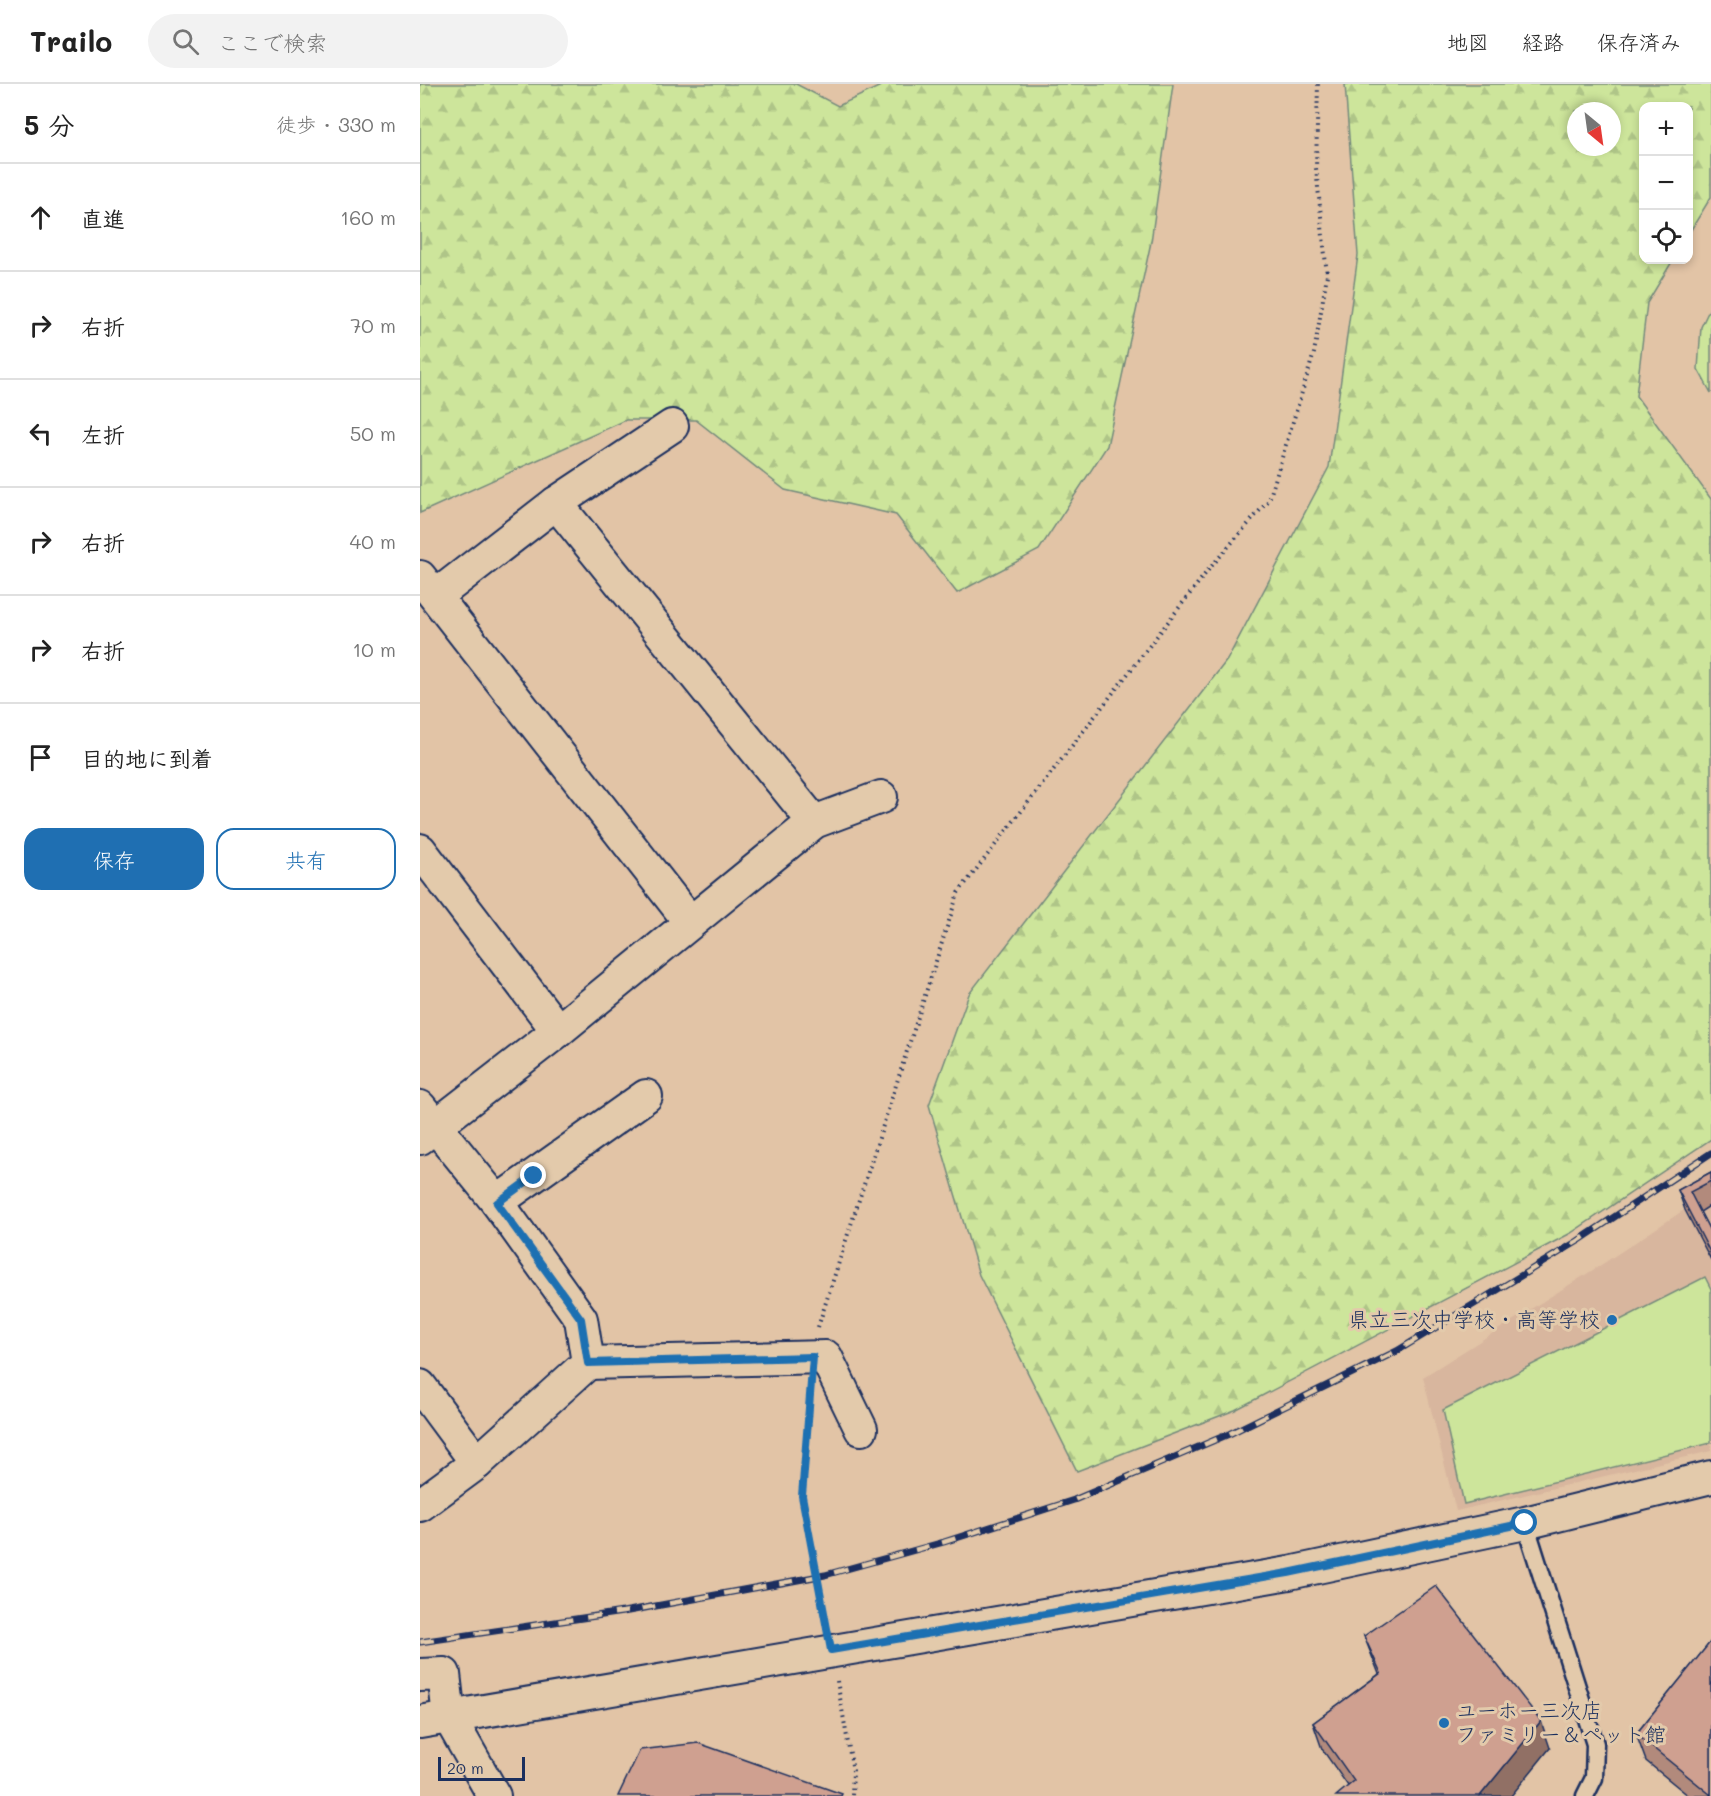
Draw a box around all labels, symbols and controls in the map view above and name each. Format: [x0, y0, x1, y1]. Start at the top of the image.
search box [148, 14, 568, 68]
text: Trailo [30, 23, 112, 59]
icon: search [169, 25, 202, 58]
text: ここで検索 [217, 28, 327, 57]
text: 地図 [1447, 28, 1489, 55]
text: 経路 [1522, 28, 1564, 55]
text: 保存済み [1597, 28, 1681, 55]
north arrow [1567, 102, 1621, 156]
map controls [1639, 102, 1693, 264]
button: + [1639, 102, 1693, 156]
text: 5 分 [24, 108, 75, 142]
text: 徒歩 · 330 m [276, 111, 396, 137]
button: − [1639, 156, 1693, 210]
icon: ahead [24, 201, 57, 234]
text: 直進 [81, 204, 125, 233]
text: 160 m [340, 204, 396, 230]
button: locate [1639, 210, 1693, 264]
icon: right [24, 309, 57, 342]
text: 右折 [81, 312, 125, 341]
text: 70 m [350, 312, 396, 338]
icon: left [24, 417, 57, 450]
text: 左折 [81, 420, 125, 449]
text: 50 m [350, 420, 396, 446]
icon: right [24, 525, 57, 558]
text: 右折 [81, 528, 125, 557]
text: 40 m [350, 528, 396, 554]
icon: right [24, 633, 57, 666]
text: 右折 [81, 636, 125, 665]
text: 10 m [352, 636, 396, 662]
icon: arrive [24, 741, 57, 774]
text: 目的地に到着 [81, 744, 213, 773]
button: 保存 [24, 828, 204, 890]
button: 共有 [216, 828, 396, 890]
route end [520, 1162, 546, 1188]
place label: 県立三次中学校・高等学校 [1348, 1305, 1600, 1332]
marker: 県立三次中学校・高等学校 [1605, 1313, 1619, 1327]
route start [1511, 1509, 1537, 1535]
place label: ユーホー三次店 ファミリー＆ペット館 [1456, 1696, 1666, 1747]
marker: ユーホー三次店 ファミリー＆ペット館 [1437, 1716, 1451, 1730]
scale bar [438, 1754, 525, 1782]
text: 20 m [447, 1757, 484, 1778]

